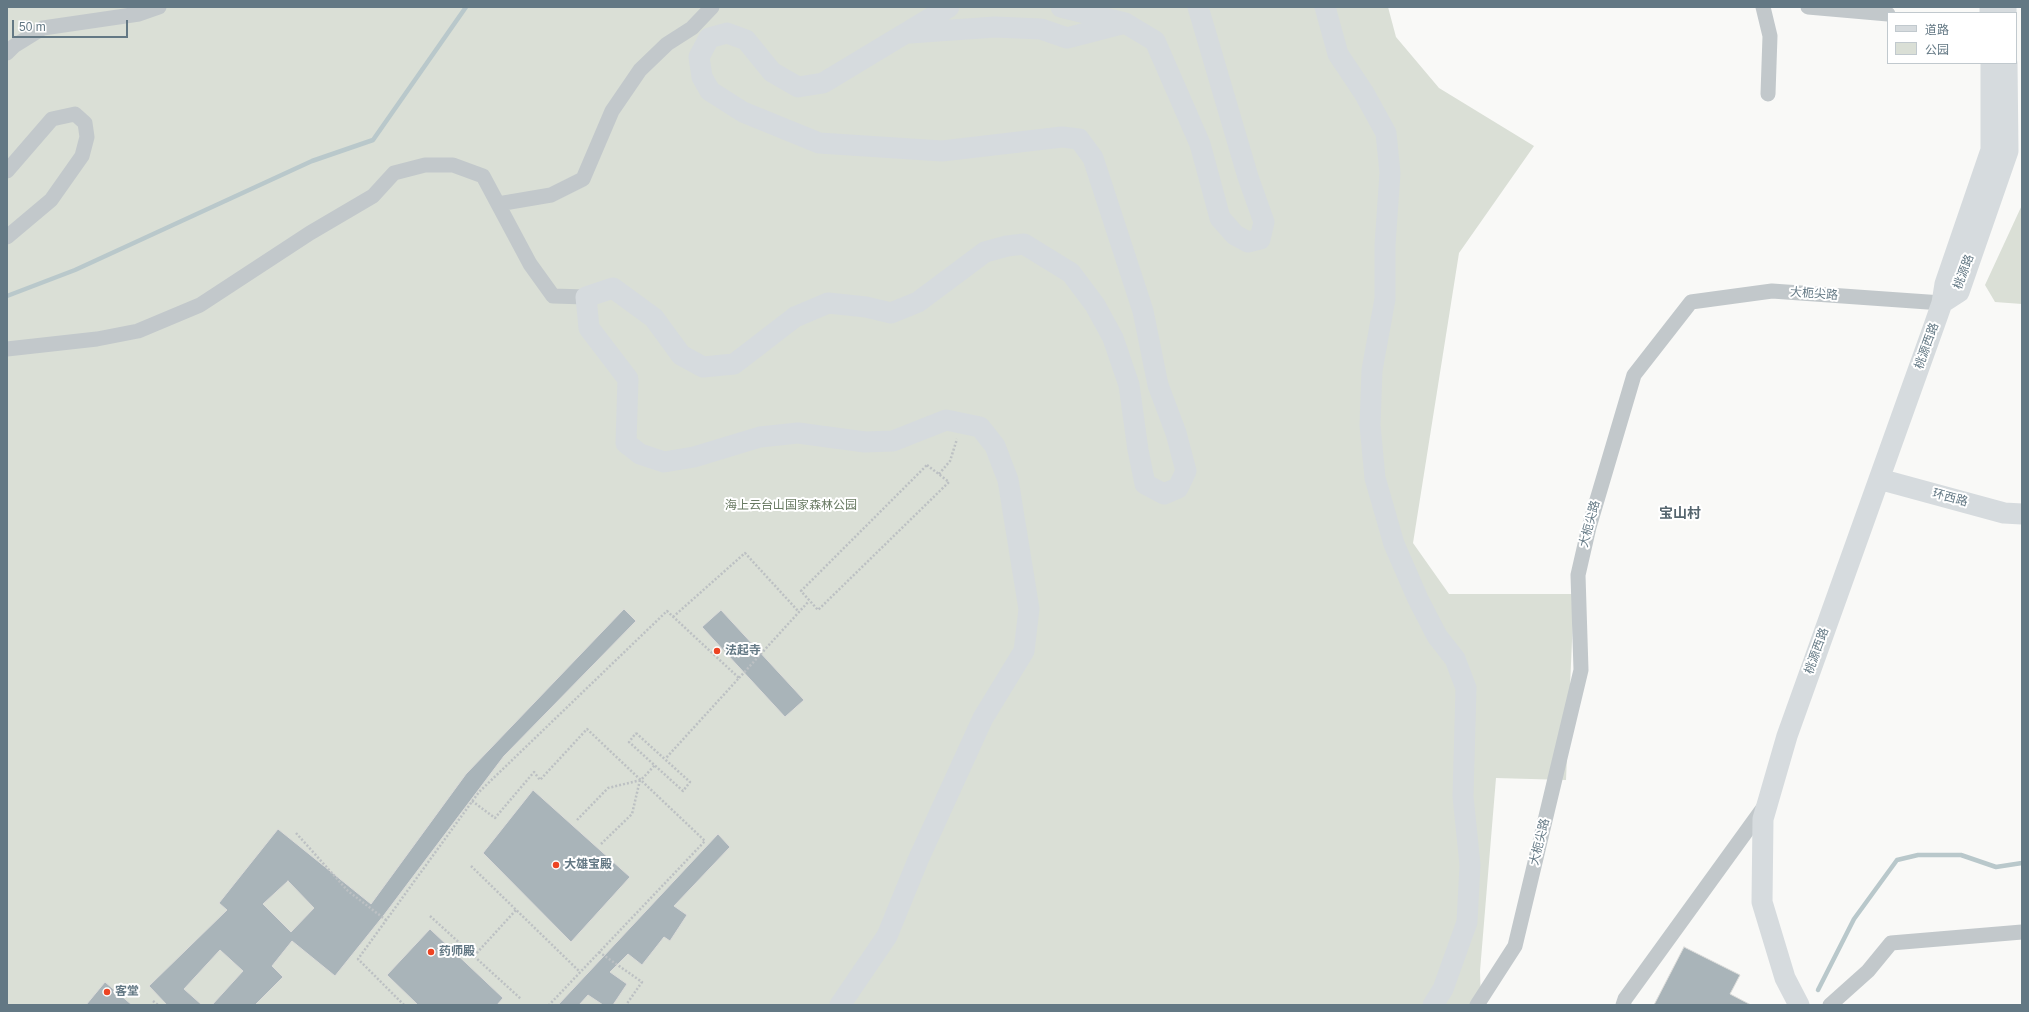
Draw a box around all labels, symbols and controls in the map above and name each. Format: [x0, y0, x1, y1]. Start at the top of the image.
scale bar [14, 12, 130, 38]
legend [1887, 12, 2017, 64]
text: 50 m [19, 20, 46, 34]
text: 道路 [1925, 23, 1949, 37]
text: 公园 [1925, 43, 1949, 57]
street label: 桃源路 [1951, 253, 1977, 291]
street label: 大枙尖路 [1790, 285, 1838, 303]
street label: 桃源西路 [1912, 321, 1942, 371]
street label: 环西路 [1931, 486, 1969, 510]
park label: 海上云台山国家森林公园 [725, 499, 857, 513]
street label: 大枙尖路 [1577, 499, 1603, 549]
district label: 宝山村 [1659, 506, 1701, 522]
street label: 桃源西路 [1802, 626, 1832, 676]
place label: 法起寺 [725, 644, 761, 658]
marker: 法起寺 [712, 646, 722, 656]
street label: 大枙尖路 [1527, 817, 1553, 867]
place label: 大雄宝殿 [564, 858, 612, 872]
marker: 大雄宝殿 [551, 860, 561, 870]
place label: 药师殿 [439, 945, 475, 959]
marker: 药师殿 [426, 947, 436, 957]
place label: 客堂 [115, 985, 139, 999]
marker: 客堂 [102, 987, 112, 997]

